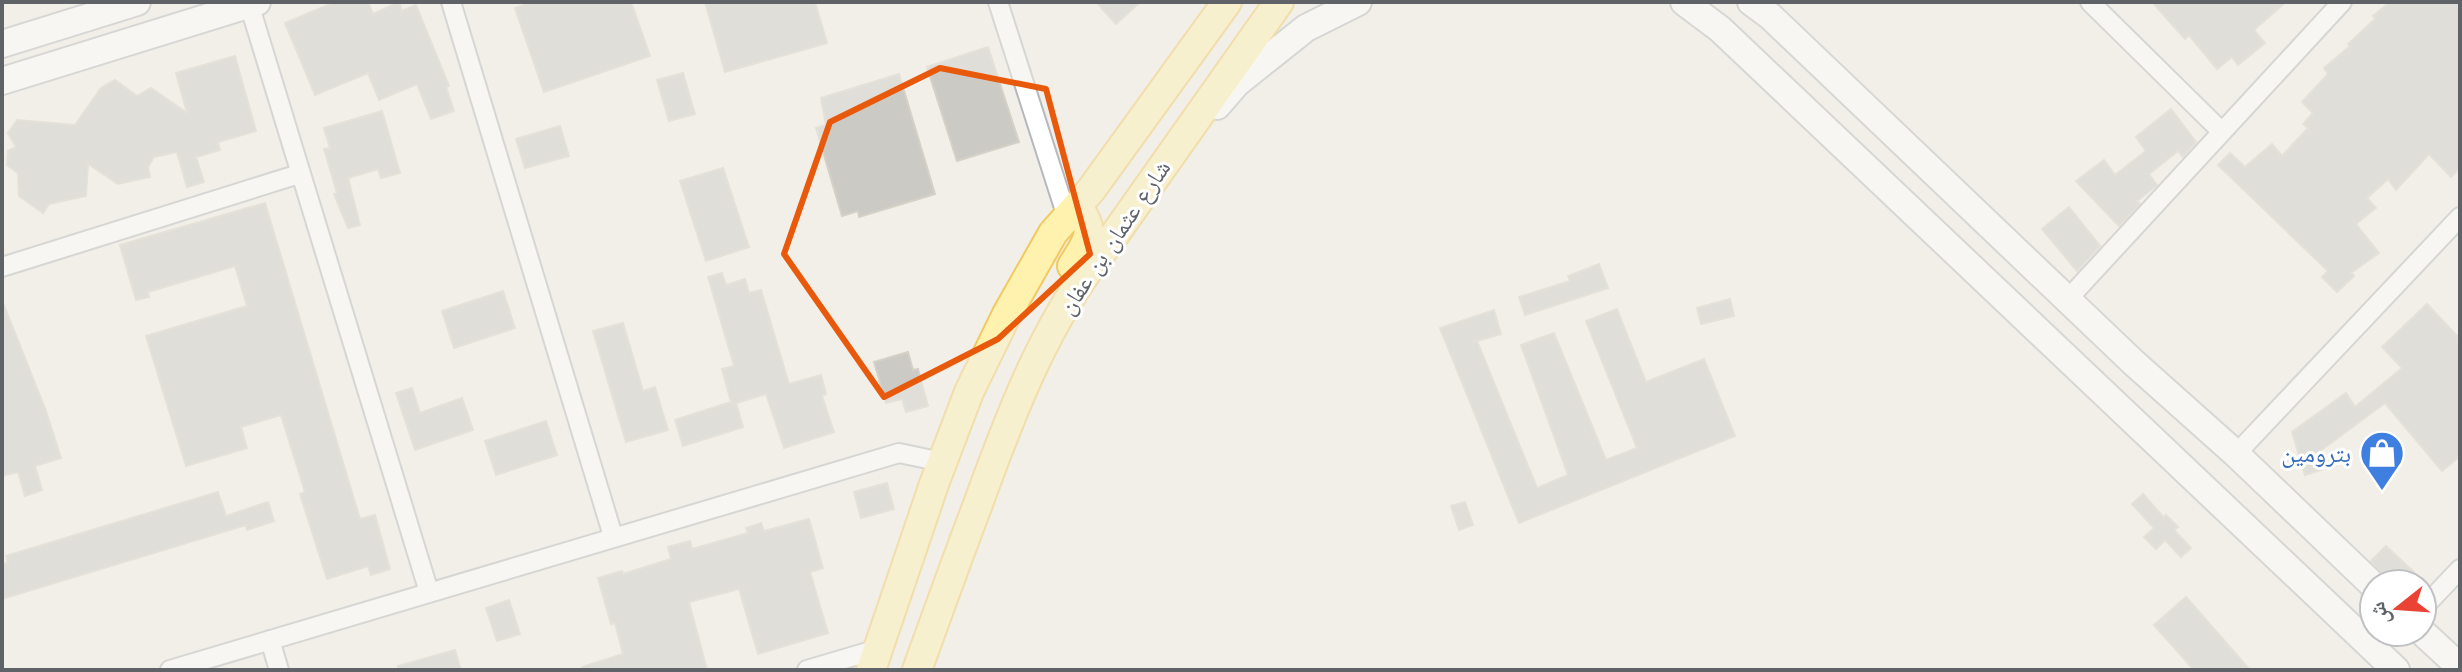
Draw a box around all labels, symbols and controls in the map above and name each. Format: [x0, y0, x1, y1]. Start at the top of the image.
street label: شارع عثمان بن عفان [1049, 153, 1179, 321]
shop icon: بترومين [2358, 429, 2406, 492]
place label: بترومين [2281, 436, 2351, 471]
north arrow [2358, 568, 2438, 648]
text: ش [2360, 598, 2398, 630]

